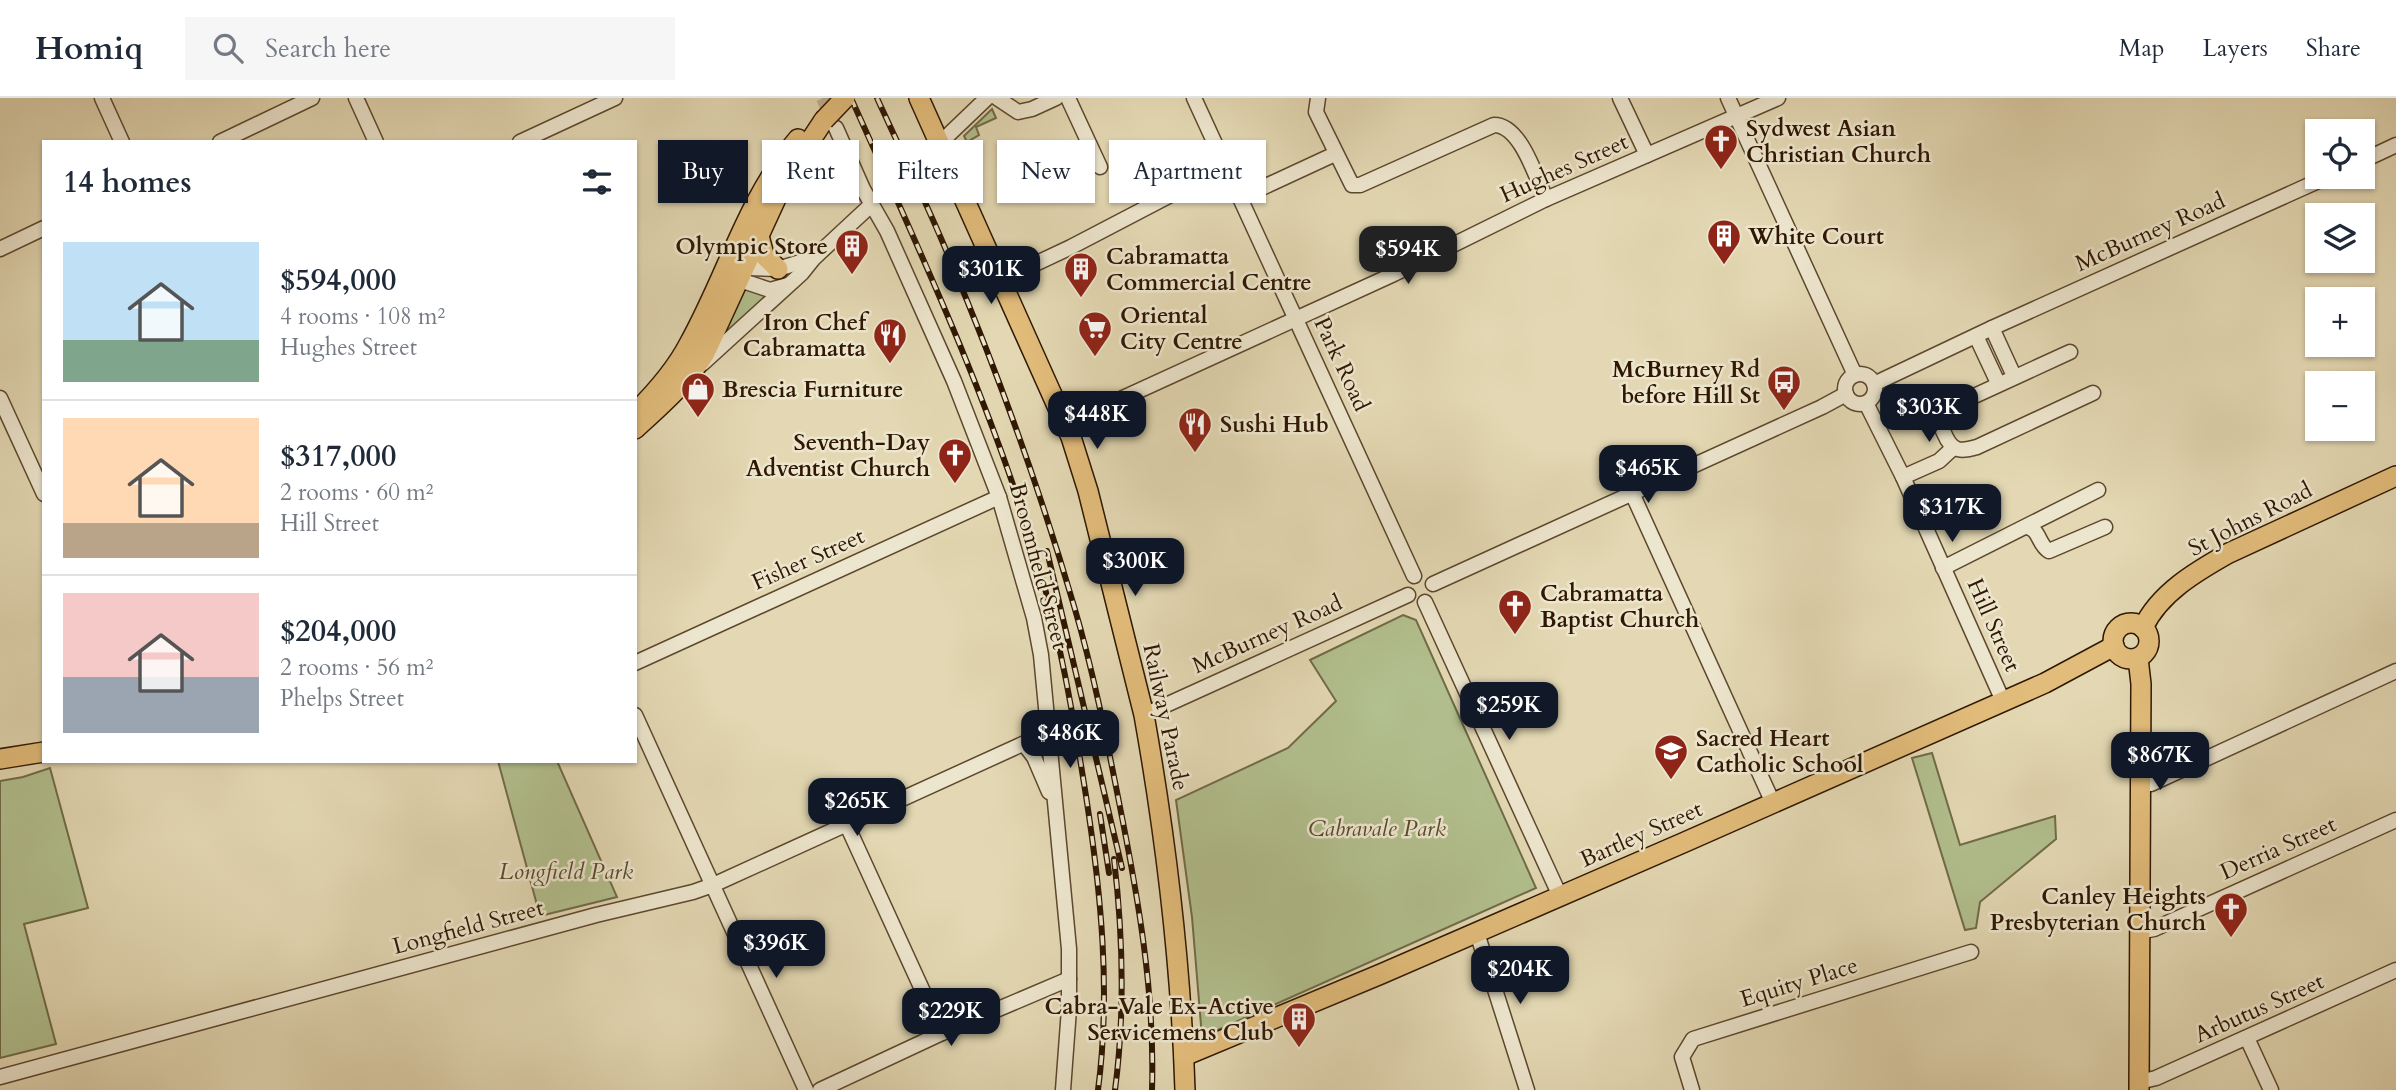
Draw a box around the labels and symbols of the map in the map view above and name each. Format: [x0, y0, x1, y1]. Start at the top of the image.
place label: Sydwest Asian Christian Church [1746, 113, 1931, 170]
church icon: Sydwest Asian Christian Church [1702, 122, 1740, 171]
street label: Hughes Street [1495, 126, 1633, 210]
street label: McBurney Road [2070, 185, 2231, 279]
building icon: White Court [1705, 217, 1743, 266]
place label: White Court [1747, 221, 1884, 252]
pin: $594K [1359, 226, 1457, 286]
building icon: Olympic Store [833, 227, 871, 276]
place label: Olympic Store [675, 231, 828, 262]
place label: Cabramatta Commercial Centre [1106, 241, 1312, 298]
pin: $301K [942, 246, 1040, 306]
building icon: Cabramatta Commercial Centre [1062, 250, 1100, 299]
place label: Oriental City Centre [1120, 300, 1243, 357]
place label: Iron Chef Cabramatta [743, 307, 870, 364]
supermarket icon: Oriental City Centre [1076, 309, 1114, 358]
street label: Park Road [1307, 312, 1378, 417]
restaurant icon: Iron Chef Cabramatta [871, 316, 909, 365]
place label: McBurney Rd before Hill St [1612, 354, 1760, 411]
bus stop icon: McBurney Rd before Hill St [1765, 363, 1803, 412]
shop icon: Brescia Furniture [679, 370, 717, 419]
place label: Brescia Furniture [722, 374, 903, 405]
pin: $303K [1880, 384, 1978, 444]
pin: $448K [1048, 392, 1146, 451]
restaurant icon: Sushi Hub [1176, 405, 1214, 454]
place label: Sushi Hub [1220, 409, 1329, 440]
place label: Seventh-Day Adventist Church [746, 427, 930, 484]
church icon: Seventh-Day Adventist Church [936, 436, 974, 485]
pin: $465K [1599, 446, 1697, 505]
street label: St Johns Road [2183, 474, 2318, 564]
street label: Broomfield Street [1002, 479, 1076, 653]
pin: $317K [1903, 484, 2001, 544]
street label: Fisher Street [747, 520, 869, 598]
pin: $300K [1086, 538, 1184, 598]
street label: Hill Street [1960, 574, 2028, 676]
place label: Cabramatta Baptist Church [1540, 578, 1699, 635]
street label: McBurney Road [1187, 587, 1348, 681]
church icon: Cabramatta Baptist Church [1496, 587, 1534, 636]
street label: Railway Parade [1135, 641, 1197, 793]
pin: $259K [1460, 682, 1558, 742]
pin: $486K [1021, 710, 1119, 770]
place label: Sacred Heart Catholic School [1696, 723, 1864, 780]
school or university icon: Sacred Heart Catholic School [1652, 732, 1690, 781]
pin: $867K [2111, 732, 2209, 792]
pin: $265K [808, 778, 906, 838]
street label: Bartley Street [1575, 793, 1707, 875]
street label: Derria Street [2215, 809, 2341, 887]
park label: Cabravale Park [1308, 813, 1447, 844]
park label: Longfield Park [499, 856, 634, 887]
place label: Canley Heights Presbyterian Church [1990, 881, 2206, 938]
church icon: Canley Heights Presbyterian Church [2212, 890, 2250, 939]
street label: Longfield Street [389, 892, 547, 962]
pin: $396K [727, 920, 825, 980]
pin: $204K [1471, 946, 1569, 1006]
street label: Equity Place [1736, 949, 1862, 1015]
street label: Arbutus Street [2189, 966, 2329, 1050]
pin: $229K [902, 988, 1000, 1048]
place label: Cabra-Vale Ex-Active Servicemens Club [1044, 991, 1274, 1048]
building icon: Cabra-Vale Ex-Active Servicemens Club [1280, 1000, 1318, 1049]

